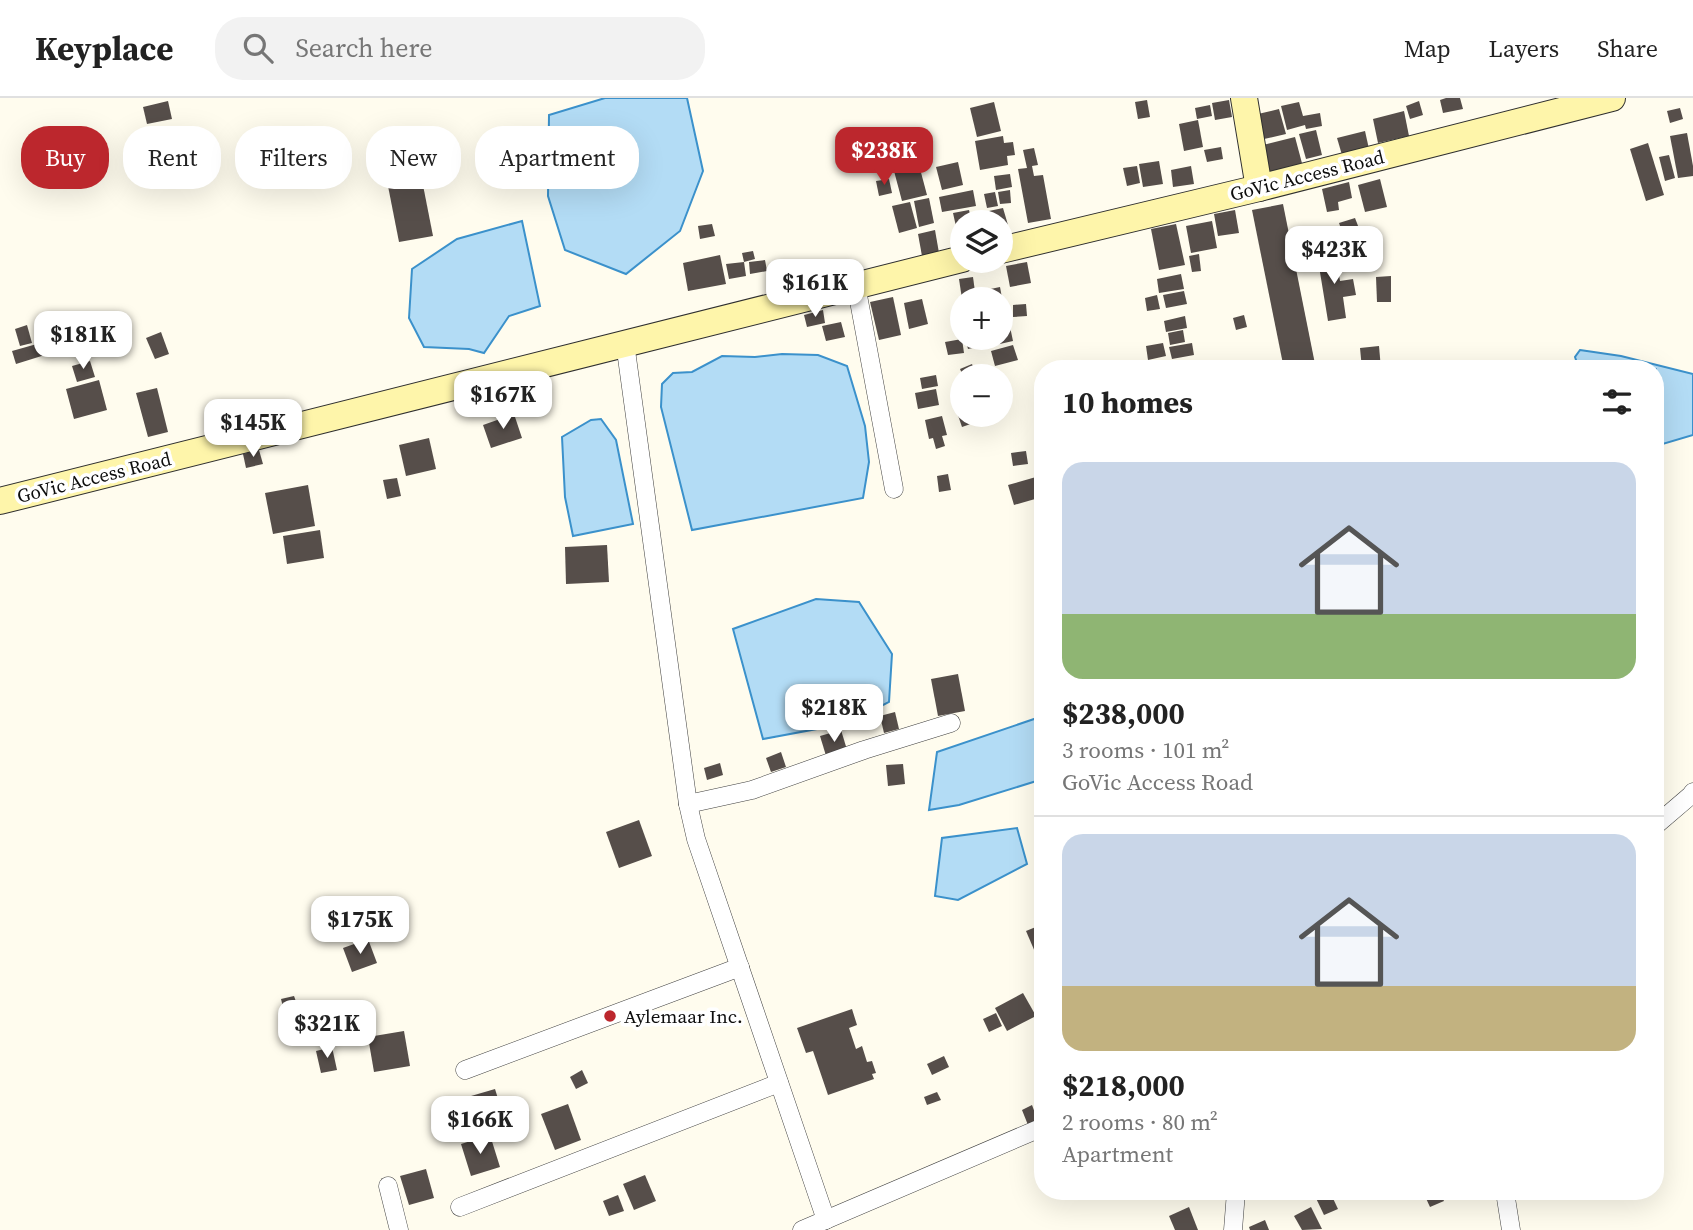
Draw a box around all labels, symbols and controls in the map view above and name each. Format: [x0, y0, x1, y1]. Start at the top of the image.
search box [215, 17, 705, 80]
text: Keyplace [35, 26, 173, 71]
icon: search [239, 29, 277, 67]
text: Search here [295, 30, 433, 66]
text: Map [1404, 32, 1451, 65]
text: Layers [1489, 32, 1559, 65]
text: Share [1597, 32, 1658, 65]
chip: Buy [21, 126, 109, 189]
chip: Rent [123, 126, 221, 189]
chip: Filters [235, 126, 352, 189]
chip: New [366, 126, 461, 189]
chip: Apartment [475, 126, 639, 189]
pin: $238K [835, 127, 933, 187]
text: $238K [851, 134, 917, 166]
street label: GoVic Access Road [1227, 143, 1387, 207]
map controls [950, 210, 1013, 427]
button: layers [950, 210, 1013, 273]
pin: $423K [1285, 226, 1383, 286]
text: $423K [1301, 233, 1367, 265]
pin: $161K [766, 260, 864, 319]
text: $161K [782, 266, 848, 298]
button: + [950, 287, 1013, 350]
pin: $181K [34, 312, 132, 371]
text: $181K [50, 318, 116, 350]
button: − [950, 364, 1013, 427]
pin: $167K [454, 372, 552, 431]
text: $167K [470, 378, 536, 410]
text: 10 homes [1062, 382, 1193, 423]
icon: filters [1598, 383, 1636, 421]
pin: $145K [204, 400, 302, 459]
text: $145K [220, 406, 286, 438]
street label: GoVic Access Road [14, 445, 174, 509]
icon: home [1286, 507, 1412, 633]
pin: $218K [785, 684, 883, 744]
text: $218K [801, 691, 867, 723]
text: $238,000 [1062, 693, 1185, 734]
text: 3 rooms · 101 m² [1062, 734, 1229, 766]
text: GoVic Access Road [1062, 766, 1253, 798]
icon: home [1286, 879, 1412, 1005]
pin: $175K [311, 896, 409, 956]
text: $175K [327, 903, 393, 935]
pin: $321K [278, 1000, 376, 1060]
place label: Aylemaar Inc. [624, 1003, 743, 1029]
text: $321K [294, 1007, 360, 1039]
marker: Aylemaar Inc. [602, 1008, 618, 1024]
text: $218,000 [1062, 1065, 1185, 1106]
pin: $166K [431, 1096, 529, 1156]
text: $166K [447, 1103, 513, 1135]
text: 2 rooms · 80 m² [1062, 1106, 1218, 1138]
text: Apartment [1062, 1138, 1173, 1170]

